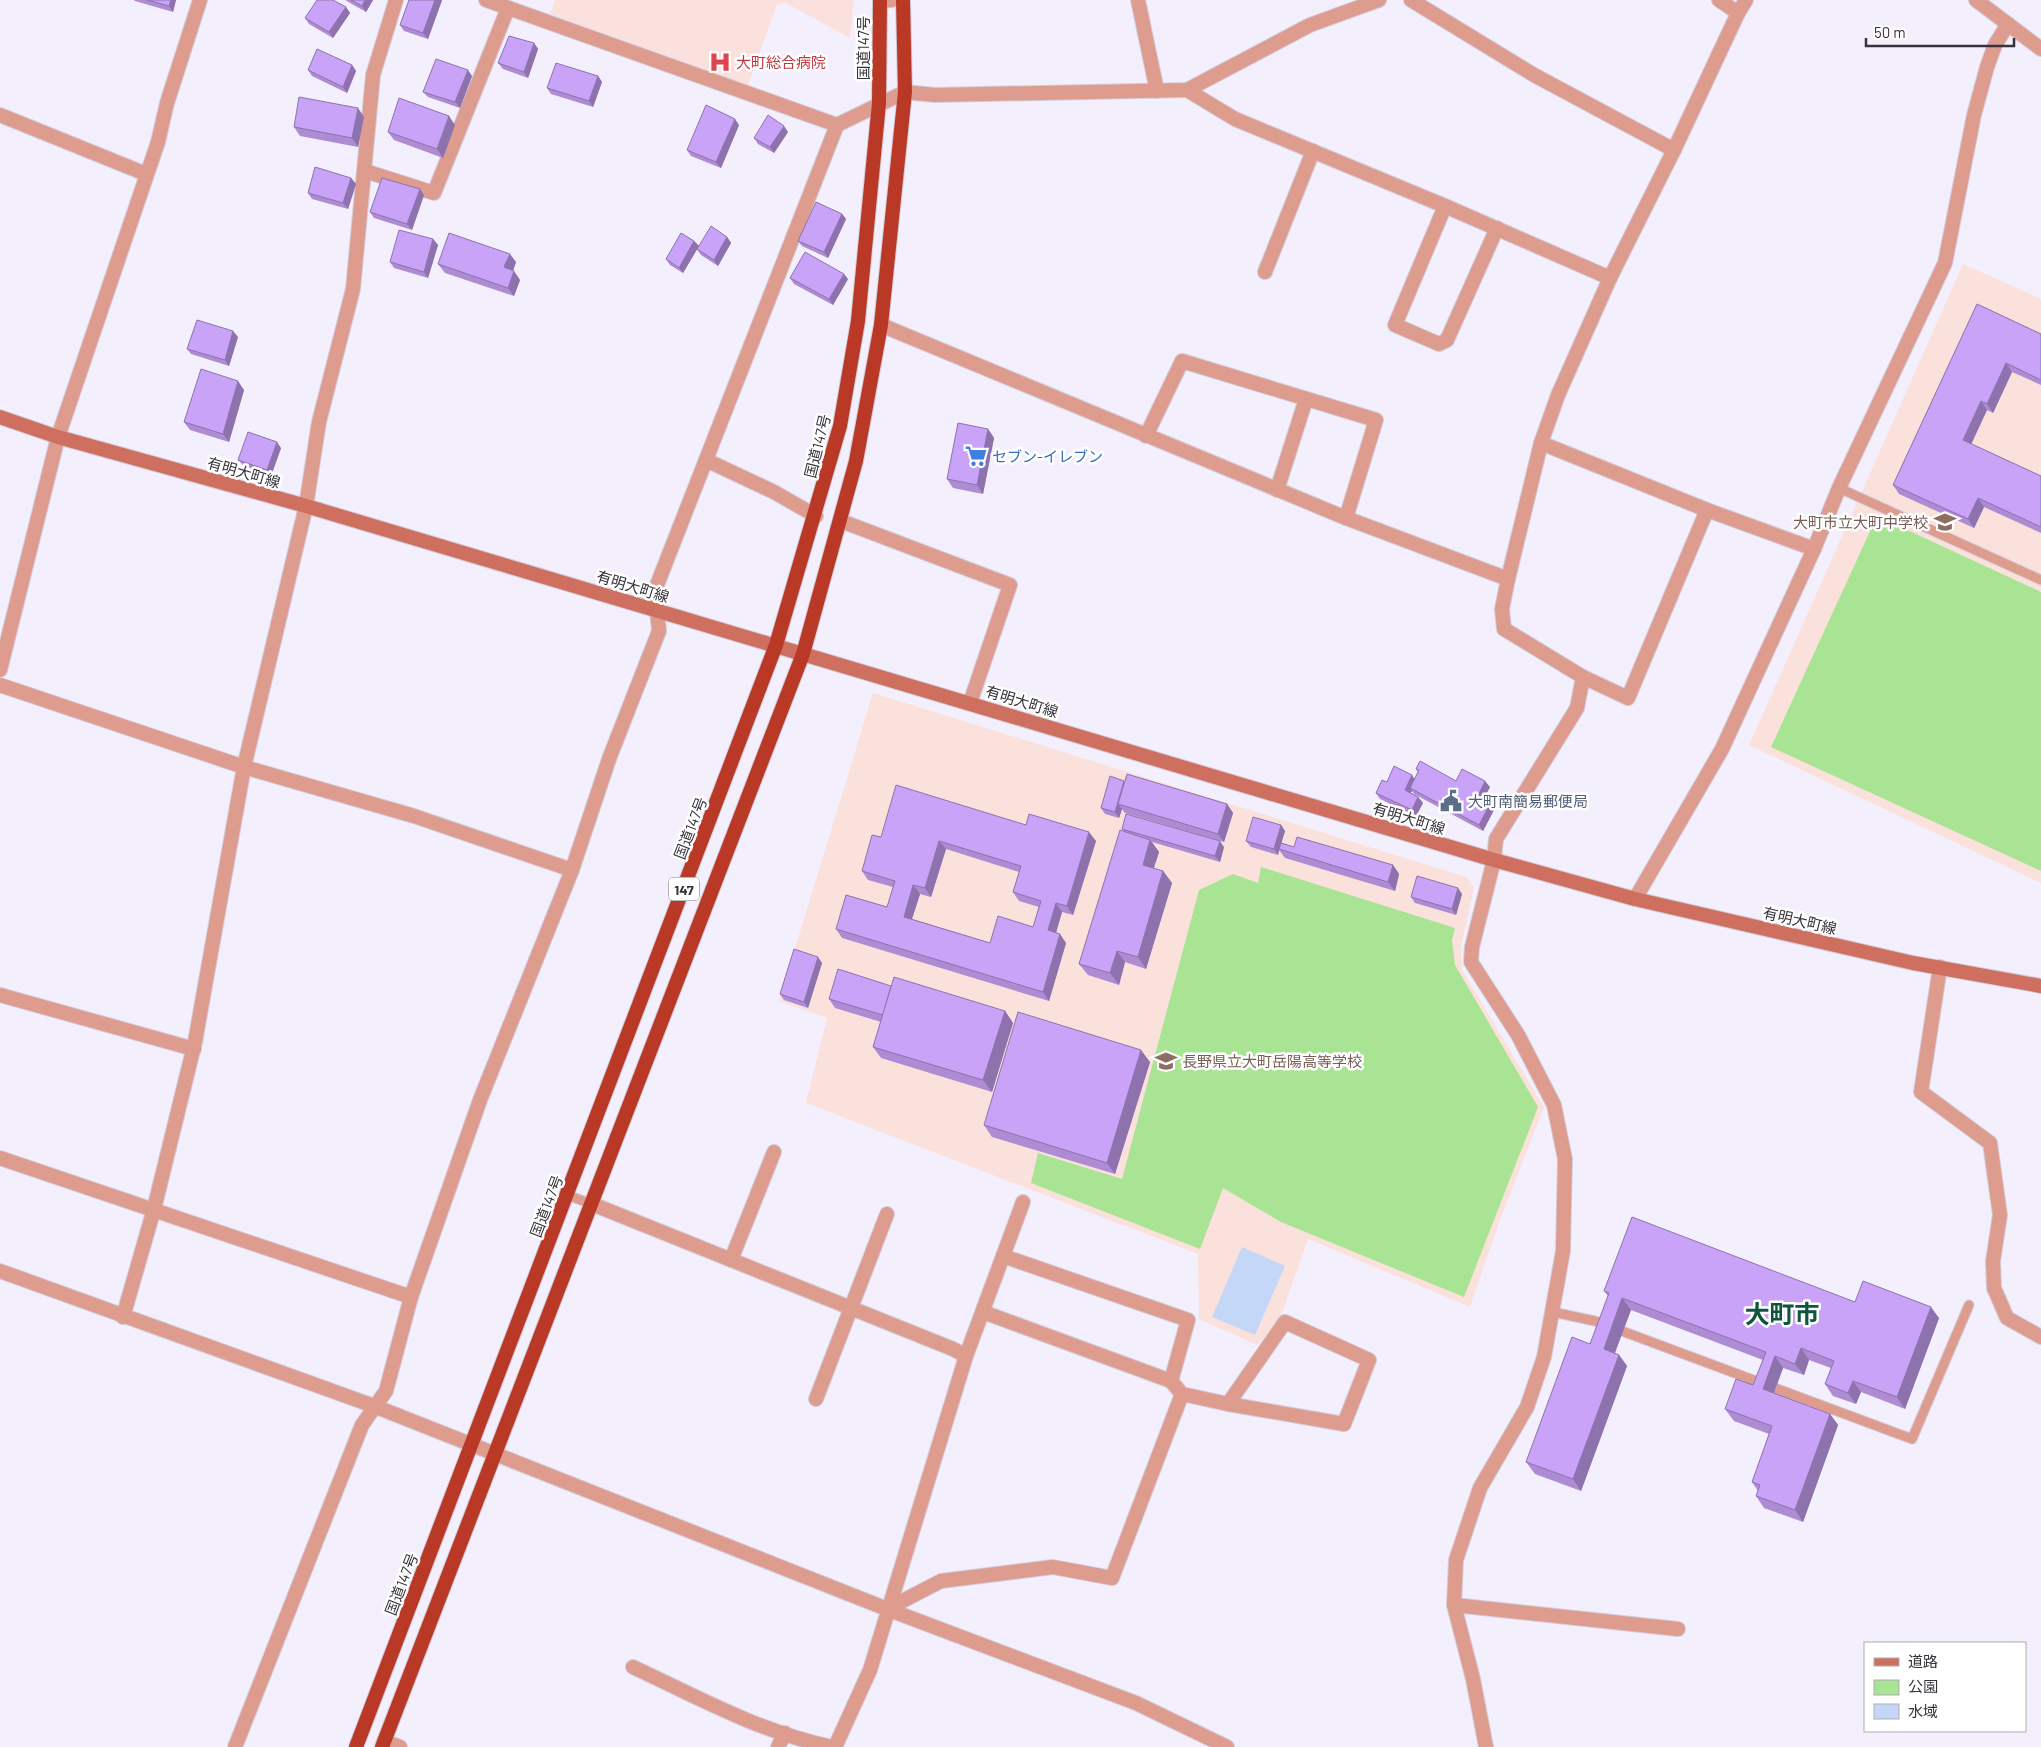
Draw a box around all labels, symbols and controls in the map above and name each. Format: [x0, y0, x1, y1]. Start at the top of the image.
street label: 国道147号 [854, 15, 872, 81]
scale bar [1866, 15, 2014, 47]
text: 50 m [1874, 23, 1906, 41]
hospital icon: 大町総合病院 [707, 49, 733, 75]
place label: 大町総合病院 [736, 53, 826, 71]
street label: 国道147号 [800, 412, 834, 480]
supermarket icon: セブン-イレブン [963, 443, 989, 469]
place label: セブン-イレブン [992, 447, 1103, 465]
street label: 有明大町線 [205, 453, 283, 491]
school or university icon: 大町市立大町中学校 [1932, 509, 1958, 535]
place label: 大町市立大町中学校 [1793, 513, 1928, 531]
street label: 有明大町線 [594, 566, 672, 606]
street label: 有明大町線 [983, 681, 1061, 721]
public building icon: 大町南簡易郵便局 [1438, 788, 1464, 814]
place label: 大町南簡易郵便局 [1468, 792, 1588, 810]
street label: 国道147号 [670, 794, 710, 862]
street label: 有明大町線 [1370, 798, 1448, 838]
road number: 147 [669, 878, 699, 901]
street label: 有明大町線 [1761, 903, 1839, 937]
school or university icon: 長野県立大町岳陽高等学校 [1153, 1048, 1179, 1074]
place label: 長野県立大町岳陽高等学校 [1182, 1052, 1362, 1070]
street label: 国道147号 [526, 1172, 566, 1240]
district label: 大町市 [1744, 1298, 1820, 1328]
street label: 国道147号 [381, 1550, 421, 1618]
legend [1864, 1642, 2026, 1732]
text: 道路 [1908, 1652, 1938, 1670]
text: 公園 [1908, 1677, 1938, 1695]
text: 水域 [1908, 1702, 1938, 1720]

